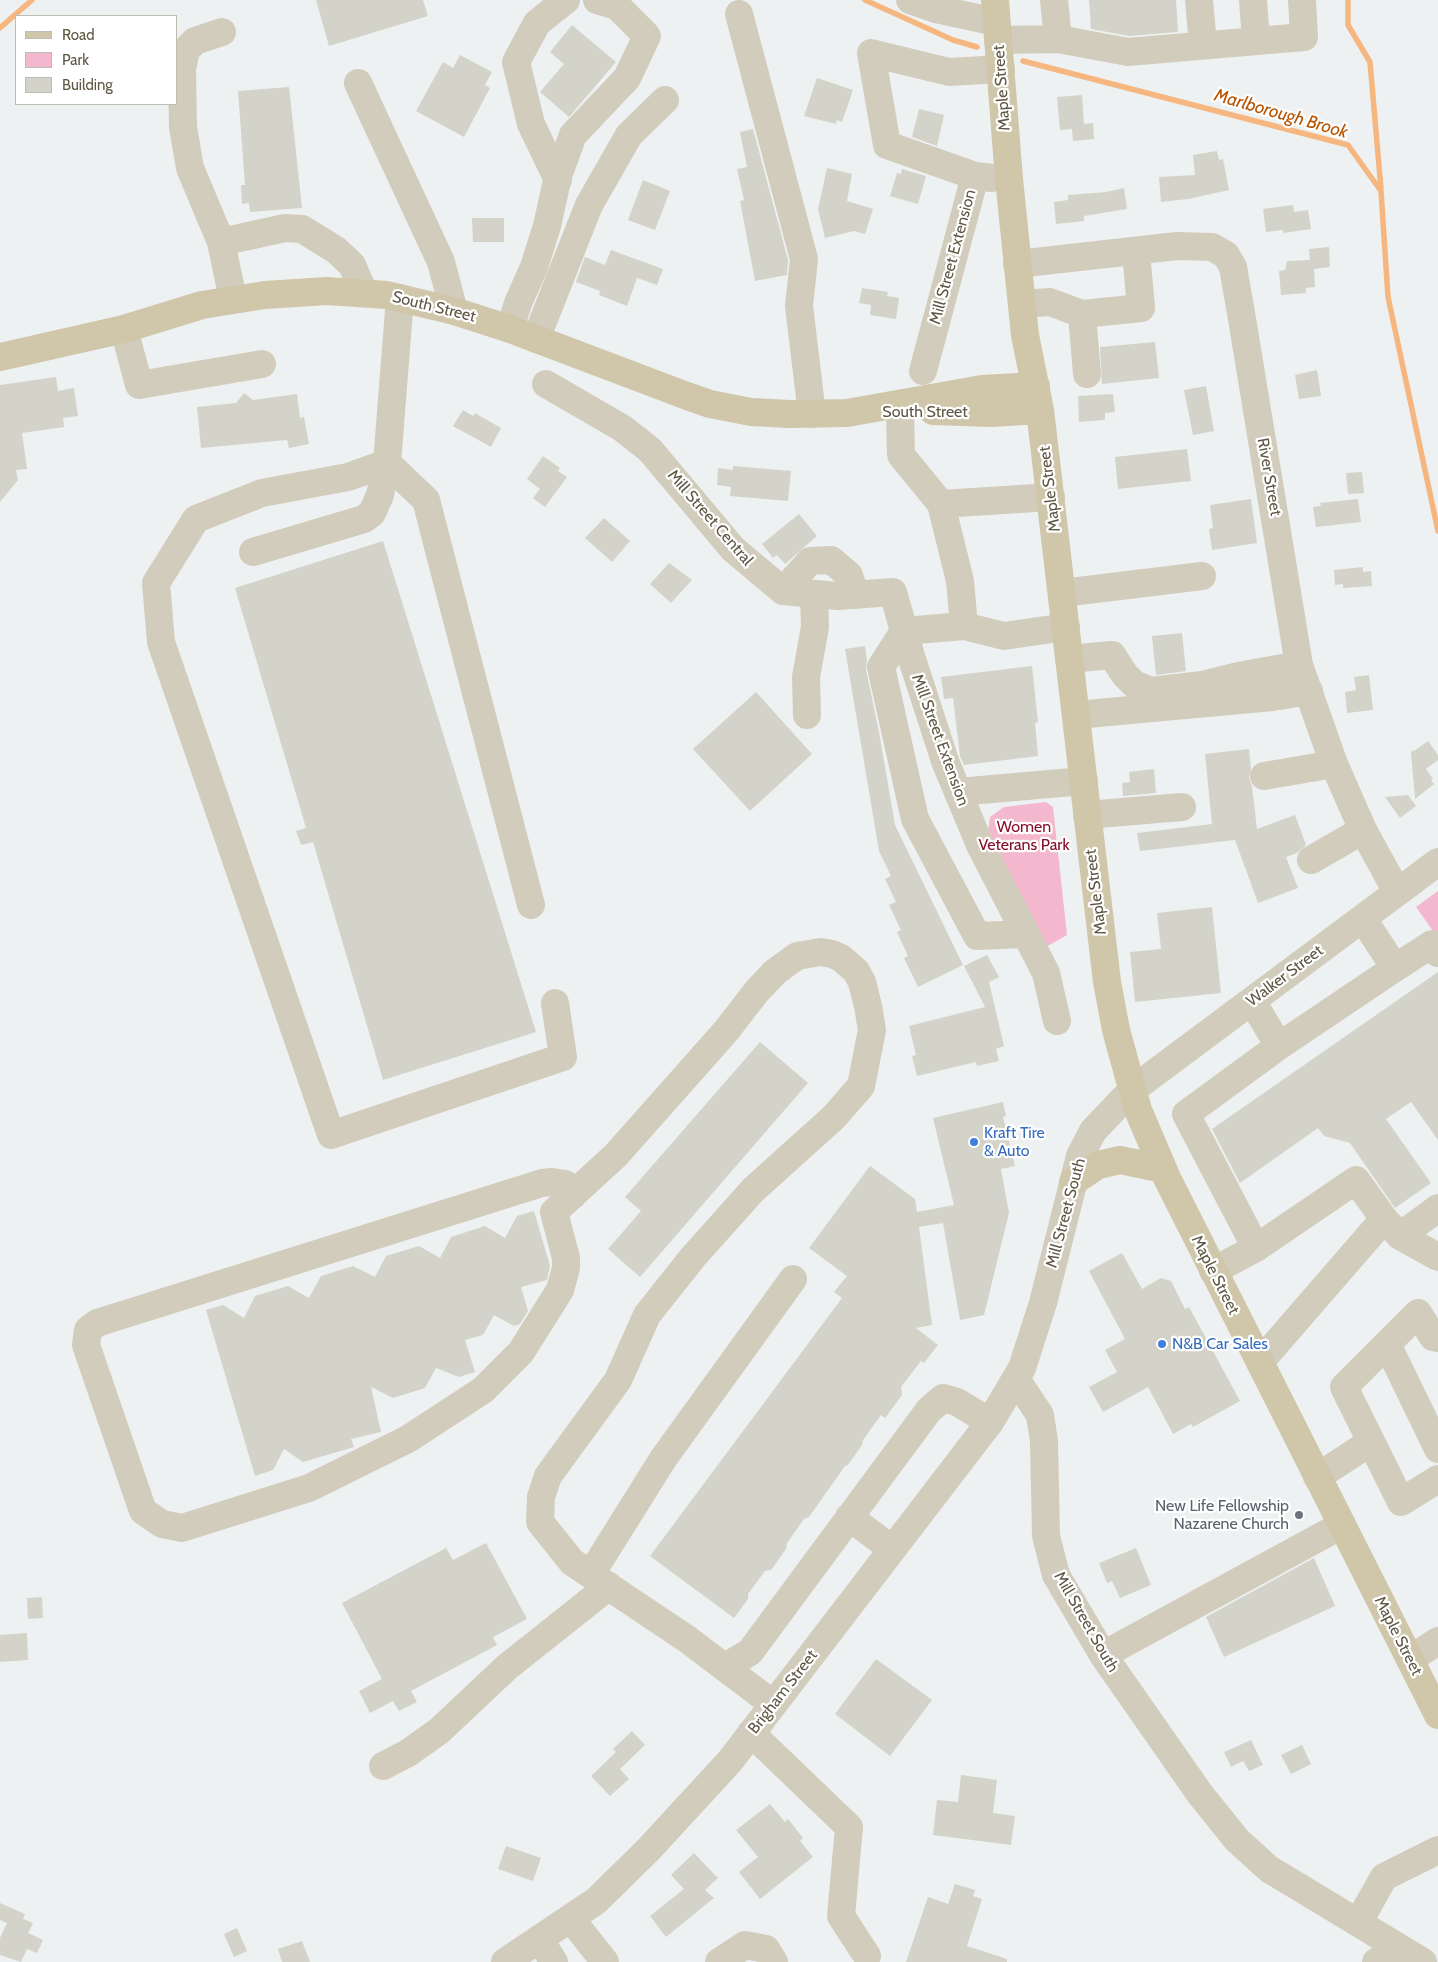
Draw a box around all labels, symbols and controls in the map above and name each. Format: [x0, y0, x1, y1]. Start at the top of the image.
legend [15, 15, 178, 105]
text: Road [62, 26, 95, 44]
street label: Maple Street [989, 44, 1015, 132]
text: Park [62, 51, 89, 69]
text: Building [62, 76, 113, 94]
water label: Marlborough Brook [1212, 85, 1350, 143]
street label: Mill Street Extension [926, 187, 980, 327]
street label: South Street [390, 287, 478, 327]
street label: South Street [882, 402, 968, 422]
street label: River Street [1253, 437, 1285, 517]
street label: Maple Street [1035, 445, 1065, 533]
street label: Mill Street Central [663, 466, 757, 570]
street label: Mill Street Extension [907, 672, 973, 808]
park label: Women Veterans Park [978, 817, 1070, 855]
street label: Maple Street [1081, 848, 1111, 936]
street label: Walker Street [1243, 941, 1327, 1011]
place label: Kraft Tire & Auto [984, 1123, 1045, 1161]
marker: Kraft Tire & Auto [968, 1136, 980, 1148]
street label: Mill Street South [1042, 1156, 1090, 1270]
street label: Maple Street [1187, 1232, 1243, 1318]
place label: N&B Car Sales [1172, 1334, 1268, 1354]
marker: N&B Car Sales [1156, 1338, 1168, 1350]
place label: New Life Fellowship Nazarene Church [1155, 1496, 1289, 1534]
marker: New Life Fellowship Nazarene Church [1293, 1509, 1305, 1521]
street label: Mill Street South [1050, 1568, 1122, 1676]
street label: Maple Street [1370, 1593, 1426, 1679]
street label: Brigham Street [744, 1646, 822, 1738]

